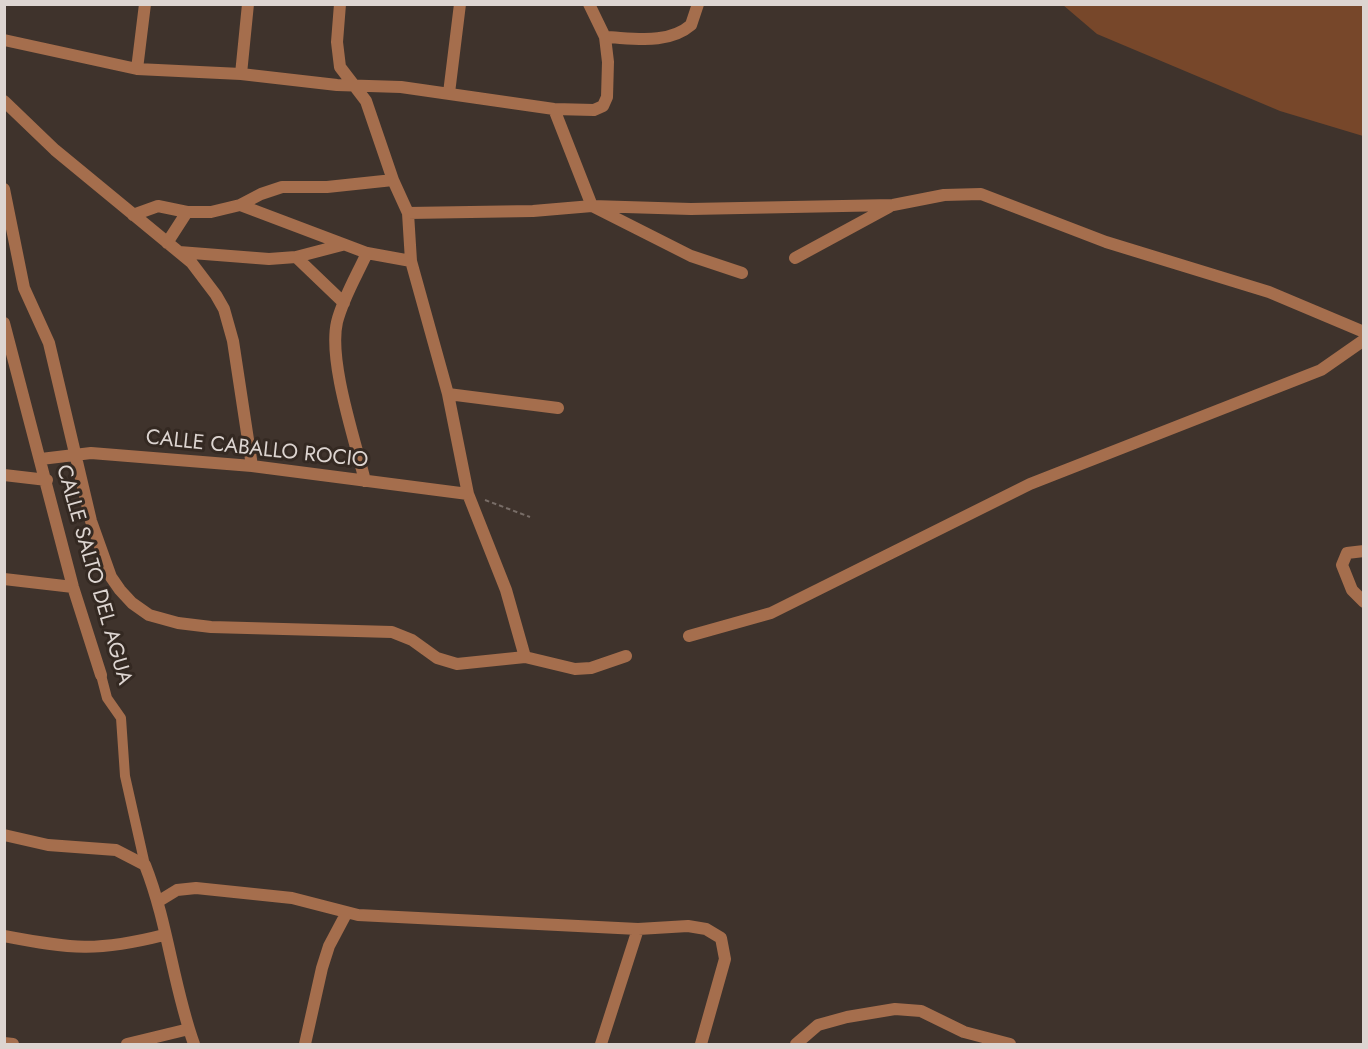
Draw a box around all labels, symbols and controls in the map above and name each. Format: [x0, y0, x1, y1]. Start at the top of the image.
street label: CALLE CABALLO ROCIO [145, 426, 369, 474]
street label: CALLE SALTO DEL AGUA [50, 462, 136, 688]

